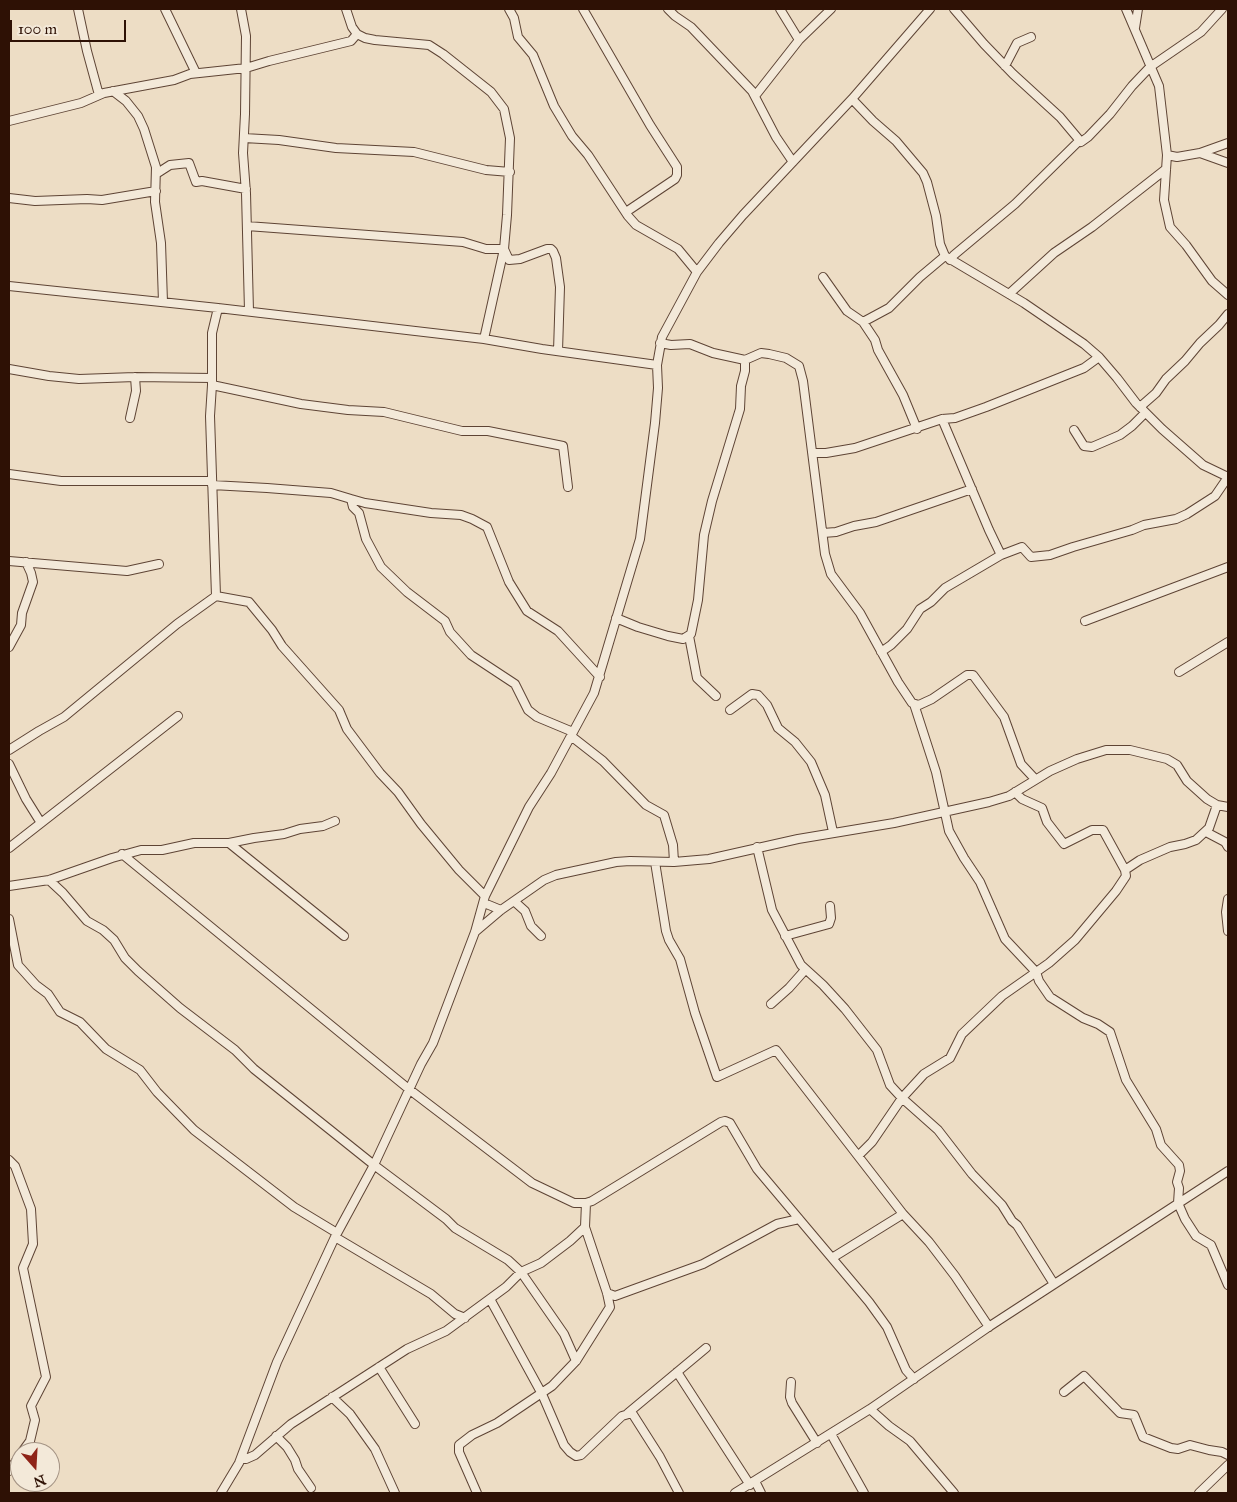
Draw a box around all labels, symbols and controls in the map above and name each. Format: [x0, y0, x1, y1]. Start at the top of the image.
scale bar [12, 10, 129, 42]
text: 100 m [18, 20, 57, 38]
north arrow [10, 1442, 60, 1492]
text: N [31, 1471, 48, 1491]

